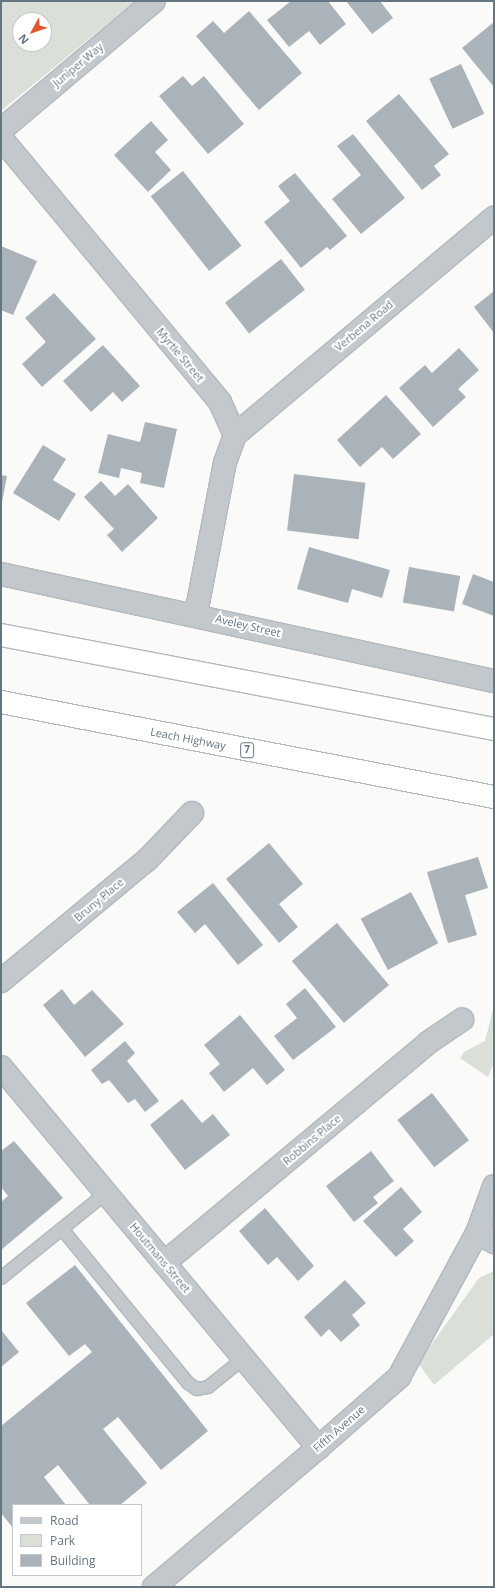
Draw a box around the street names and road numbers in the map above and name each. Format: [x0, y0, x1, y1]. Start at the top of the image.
street label: Juniper Way [50, 40, 106, 90]
street label: Verbena Road [332, 298, 396, 354]
street label: Myrtle Street [154, 325, 206, 385]
street label: Aveley Street [214, 612, 282, 640]
street label: Leach Highway [149, 725, 227, 753]
road number: 7 [240, 742, 254, 758]
street label: Bruny Place [72, 876, 126, 924]
street label: Robbins Place [280, 1112, 344, 1168]
street label: Houtmans Street [127, 1220, 193, 1296]
street label: Fifth Avenue [311, 1403, 367, 1455]

